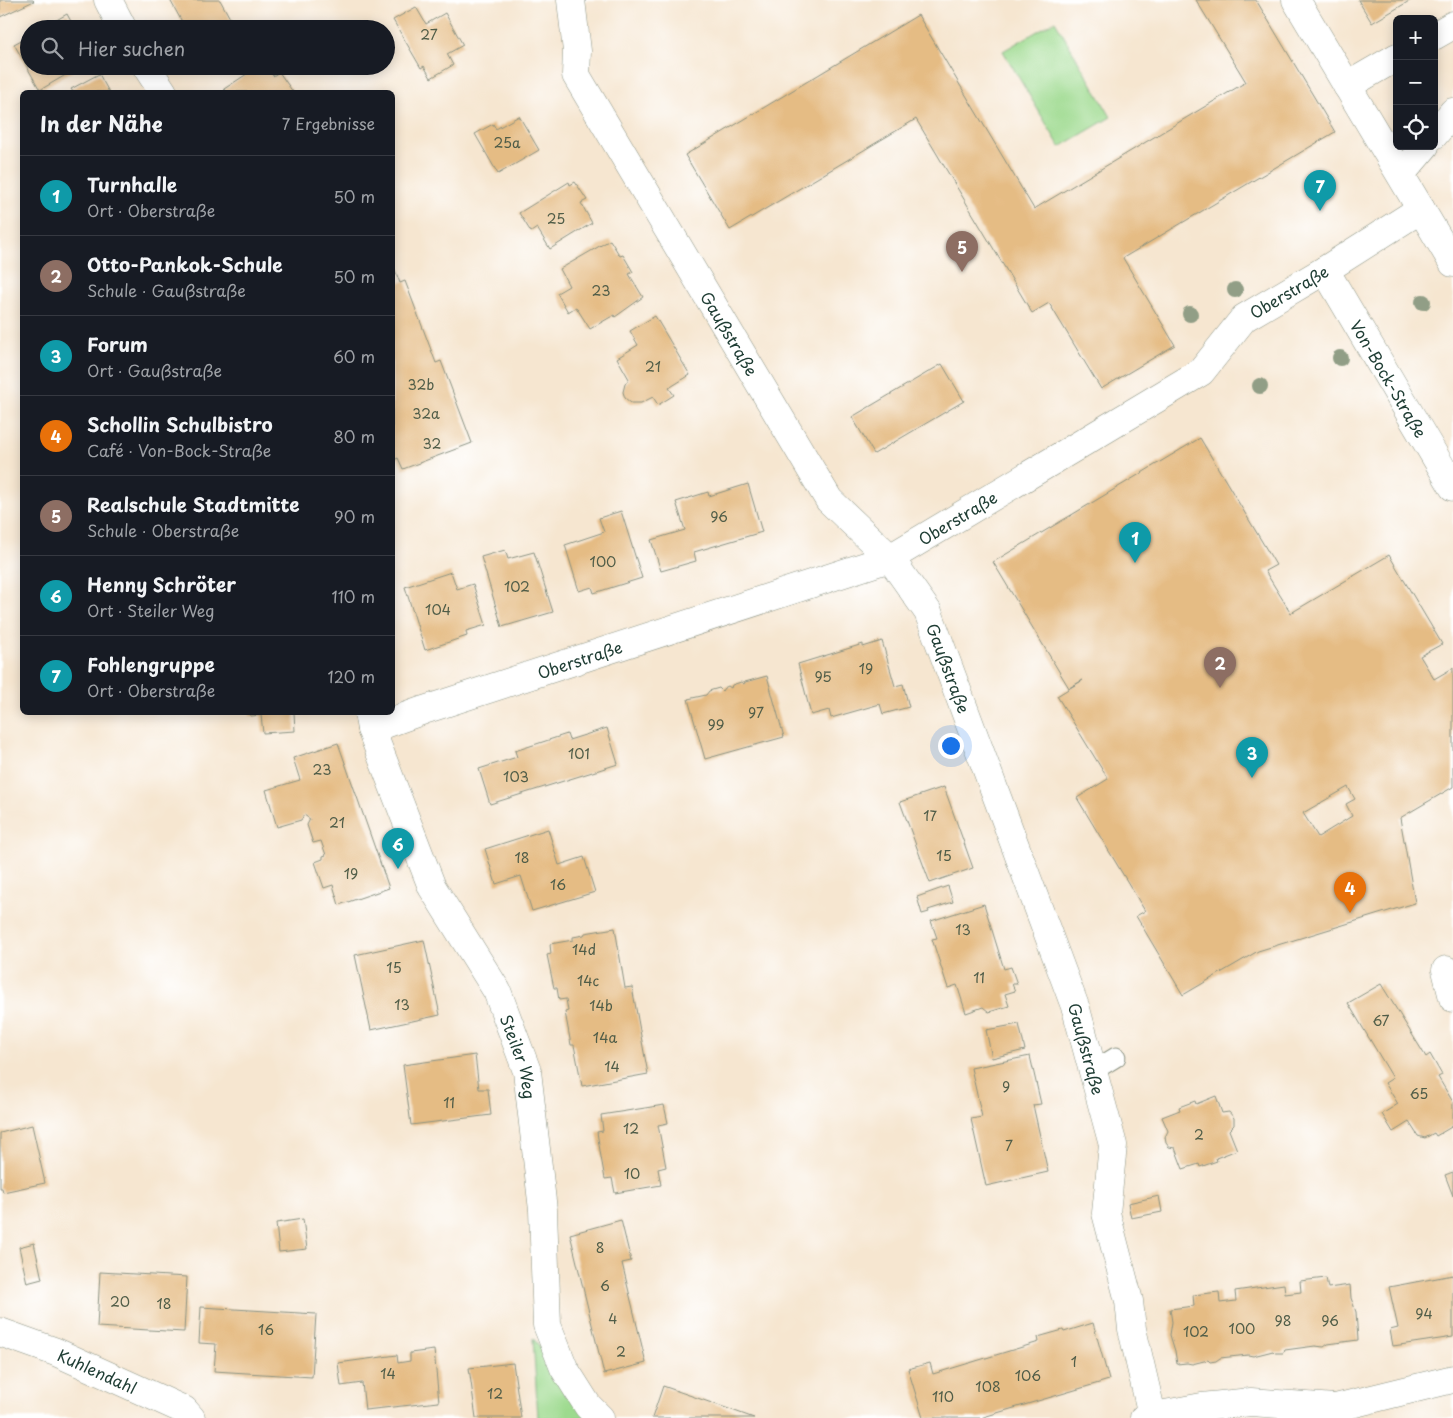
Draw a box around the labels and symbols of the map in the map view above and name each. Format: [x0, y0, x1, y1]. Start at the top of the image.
house number: 27 [420, 24, 438, 45]
house number: 25a [493, 132, 521, 153]
pin: 7 [1304, 170, 1336, 211]
house number: 25 [547, 208, 565, 229]
pin: 5 [946, 231, 978, 272]
street label: Oberstraße [1245, 259, 1333, 324]
house number: 23 [592, 280, 610, 301]
street label: Gaußstraße [695, 287, 764, 380]
street label: Von-Bock-Straße [1345, 315, 1433, 442]
house number: 21 [645, 356, 661, 377]
house number: 32b [408, 374, 434, 395]
house number: 32a [412, 403, 440, 424]
house number: 32 [423, 433, 441, 454]
street label: Oberstraße [914, 485, 1001, 551]
house number: 96 [710, 506, 728, 527]
pin: 1 [1119, 522, 1151, 563]
house number: 100 [590, 551, 616, 572]
house number: 102 [504, 576, 530, 597]
house number: 104 [425, 599, 451, 620]
street label: Gaußstraße [921, 620, 977, 716]
street label: Oberstraße [534, 634, 625, 684]
pin: 2 [1204, 647, 1236, 688]
house number: 19 [859, 658, 873, 679]
house number: 95 [814, 666, 832, 687]
house number: 97 [748, 702, 764, 723]
house number: 99 [707, 714, 725, 735]
your location [938, 733, 964, 759]
pin: 3 [1236, 737, 1268, 778]
house number: 101 [568, 743, 590, 764]
house number: 23 [313, 759, 331, 780]
house number: 103 [503, 766, 529, 787]
house number: 17 [923, 805, 937, 826]
house number: 21 [329, 812, 345, 833]
pin: 6 [382, 828, 414, 869]
house number: 15 [936, 845, 952, 866]
house number: 18 [514, 847, 530, 868]
house number: 19 [344, 863, 358, 884]
pin: 4 [1334, 872, 1366, 913]
house number: 16 [550, 874, 566, 895]
house number: 13 [955, 919, 971, 940]
house number: 14d [572, 939, 596, 960]
house number: 15 [386, 957, 402, 978]
house number: 11 [973, 967, 985, 988]
house number: 14c [577, 970, 599, 991]
house number: 13 [394, 994, 410, 1015]
house number: 14b [589, 995, 613, 1016]
street label: Gaußstraße [1063, 1000, 1111, 1097]
house number: 67 [1372, 1010, 1390, 1031]
street label: Steiler Weg [495, 1011, 542, 1100]
house number: 14a [593, 1027, 617, 1048]
house number: 14 [604, 1056, 620, 1077]
house number: 9 [1002, 1076, 1010, 1097]
house number: 65 [1410, 1083, 1428, 1104]
house number: 11 [443, 1092, 455, 1113]
house number: 12 [623, 1118, 639, 1139]
house number: 2 [1194, 1124, 1204, 1145]
house number: 7 [1005, 1135, 1013, 1156]
house number: 10 [624, 1163, 640, 1184]
house number: 8 [596, 1237, 604, 1258]
house number: 6 [600, 1275, 610, 1296]
house number: 20 [110, 1291, 130, 1312]
house number: 18 [156, 1293, 172, 1314]
house number: 94 [1415, 1303, 1433, 1324]
house number: 4 [608, 1308, 618, 1329]
house number: 98 [1275, 1310, 1291, 1331]
house number: 96 [1321, 1310, 1339, 1331]
house number: 100 [1229, 1318, 1255, 1339]
house number: 16 [258, 1319, 274, 1340]
house number: 102 [1183, 1321, 1209, 1342]
house number: 2 [616, 1341, 626, 1362]
street label: Kuhlendahl [54, 1342, 141, 1399]
house number: 1 [1071, 1351, 1077, 1372]
house number: 14 [380, 1363, 396, 1384]
house number: 106 [1015, 1365, 1041, 1386]
house number: 108 [975, 1376, 1001, 1397]
house number: 12 [487, 1383, 503, 1404]
house number: 110 [932, 1386, 954, 1407]

